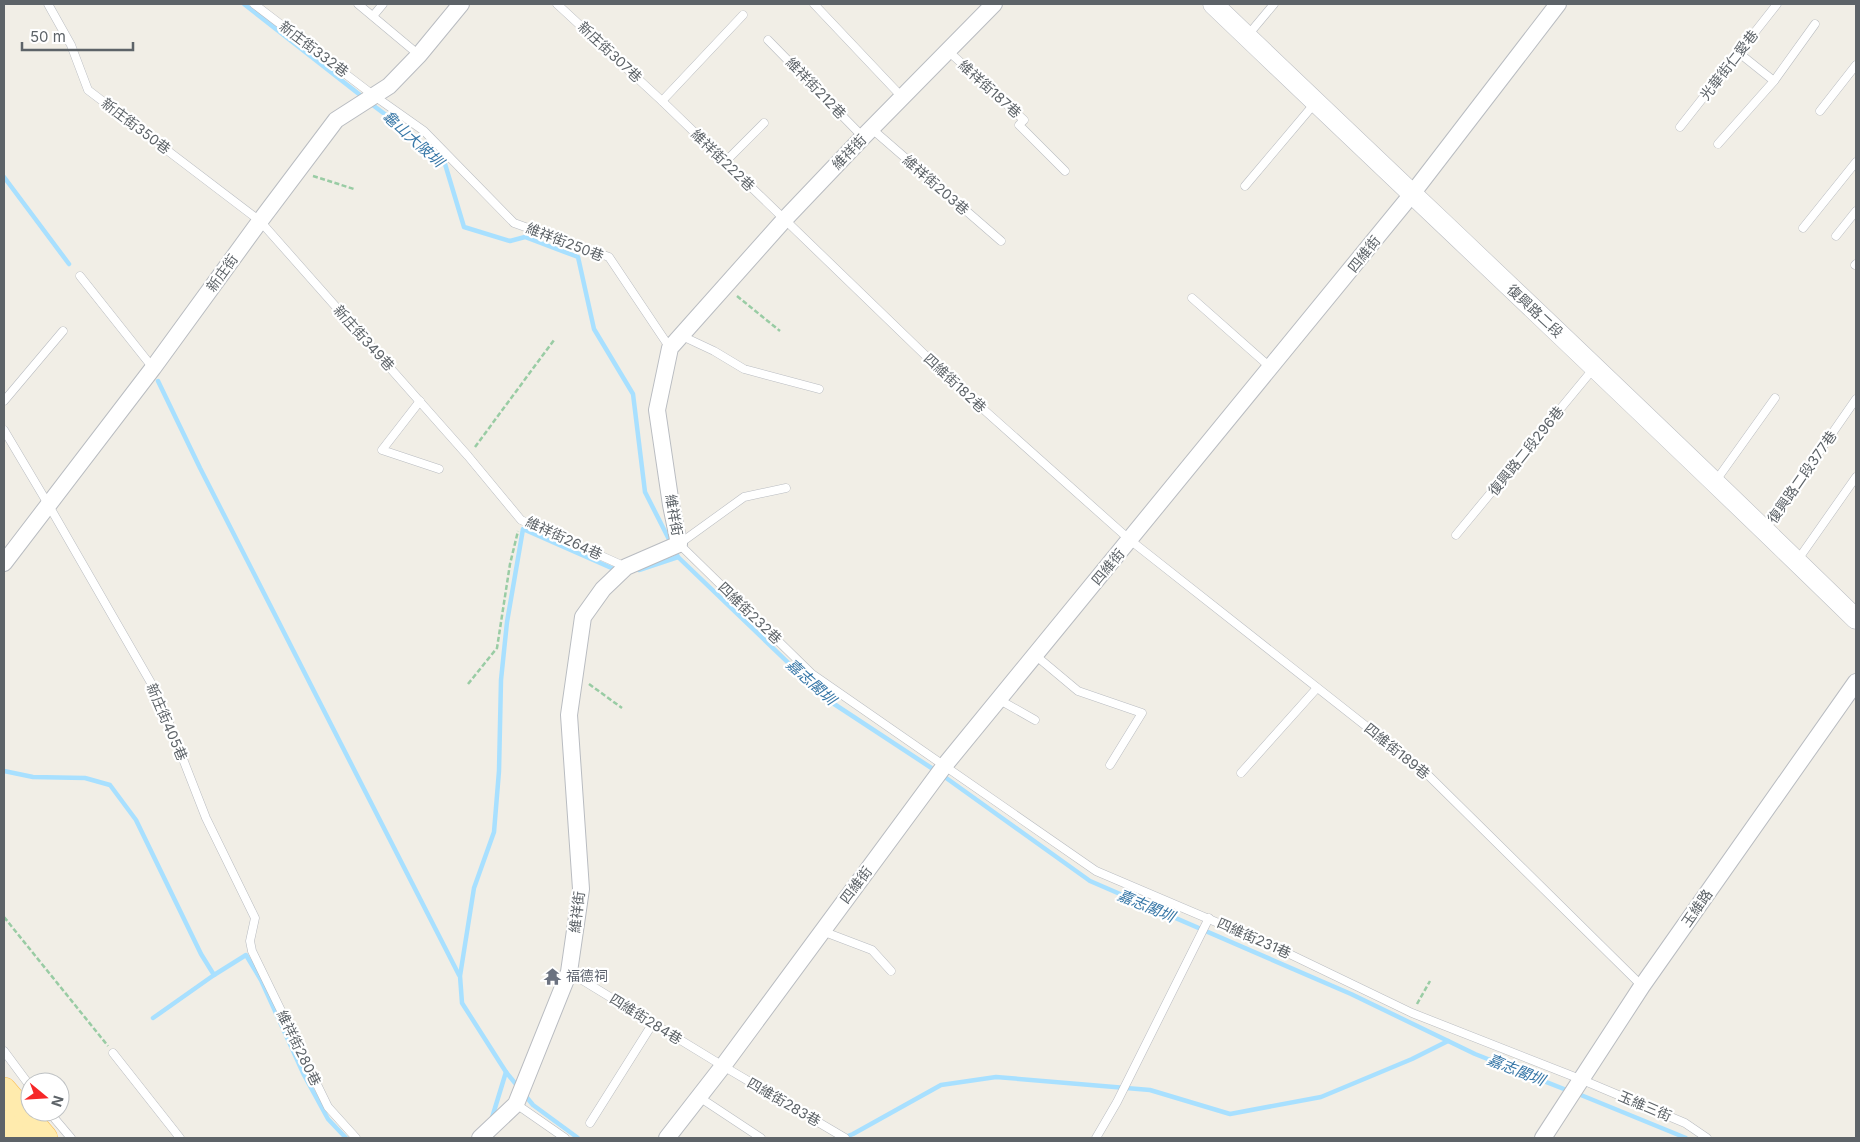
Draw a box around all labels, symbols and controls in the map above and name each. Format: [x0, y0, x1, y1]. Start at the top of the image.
street label: 新庄街332巷 [277, 17, 352, 80]
street label: 新庄街307巷 [575, 18, 646, 86]
scale bar [22, 20, 134, 52]
street label: 光華街仁愛巷 [1696, 26, 1761, 103]
text: 50 m [30, 27, 66, 46]
street label: 維祥街212巷 [783, 53, 850, 122]
street label: 維祥街187巷 [956, 56, 1025, 121]
street label: 新庄街350巷 [98, 94, 174, 157]
water label: 龜山大陂圳 [379, 106, 449, 172]
street label: 維祥街222巷 [688, 125, 759, 194]
street label: 維祥街 [828, 131, 869, 173]
street label: 維祥街203巷 [900, 151, 973, 218]
street label: 維祥街250巷 [524, 219, 606, 264]
street label: 四維街 [1344, 232, 1383, 275]
street label: 新庄街 [202, 251, 241, 295]
street label: 復興路二段 [1504, 281, 1567, 341]
street label: 新庄街349巷 [330, 301, 398, 374]
street label: 四維街182巷 [921, 350, 990, 416]
street label: 復興路二段296巷 [1484, 403, 1567, 499]
street label: 復興路二段377巷 [1763, 427, 1840, 526]
street label: 維祥街 [662, 493, 687, 537]
street label: 維祥街264巷 [523, 512, 605, 563]
street label: 四維街 [1088, 545, 1128, 588]
street label: 四維街232巷 [715, 578, 786, 647]
water label: 嘉志閣圳 [783, 654, 841, 710]
street label: 新庄街405巷 [144, 681, 191, 763]
street label: 四維街189巷 [1361, 719, 1433, 782]
street label: 四維街 [836, 863, 875, 907]
water label: 嘉志閣圳 [1115, 885, 1179, 927]
street label: 玉維路 [1678, 886, 1716, 930]
street label: 維祥街 [566, 890, 587, 934]
street label: 四維街231巷 [1215, 914, 1294, 961]
temple icon: 福德祠 [542, 966, 562, 986]
place label: 福德祠 [566, 967, 608, 984]
street label: 四維街284巷 [607, 990, 686, 1048]
street label: 維祥街280巷 [274, 1007, 325, 1088]
water label: 嘉志閣圳 [1485, 1049, 1549, 1090]
north arrow [20, 1072, 70, 1122]
street label: 四維街283巷 [745, 1074, 824, 1129]
street label: 玉維三街 [1616, 1087, 1674, 1124]
text: N [48, 1093, 68, 1109]

